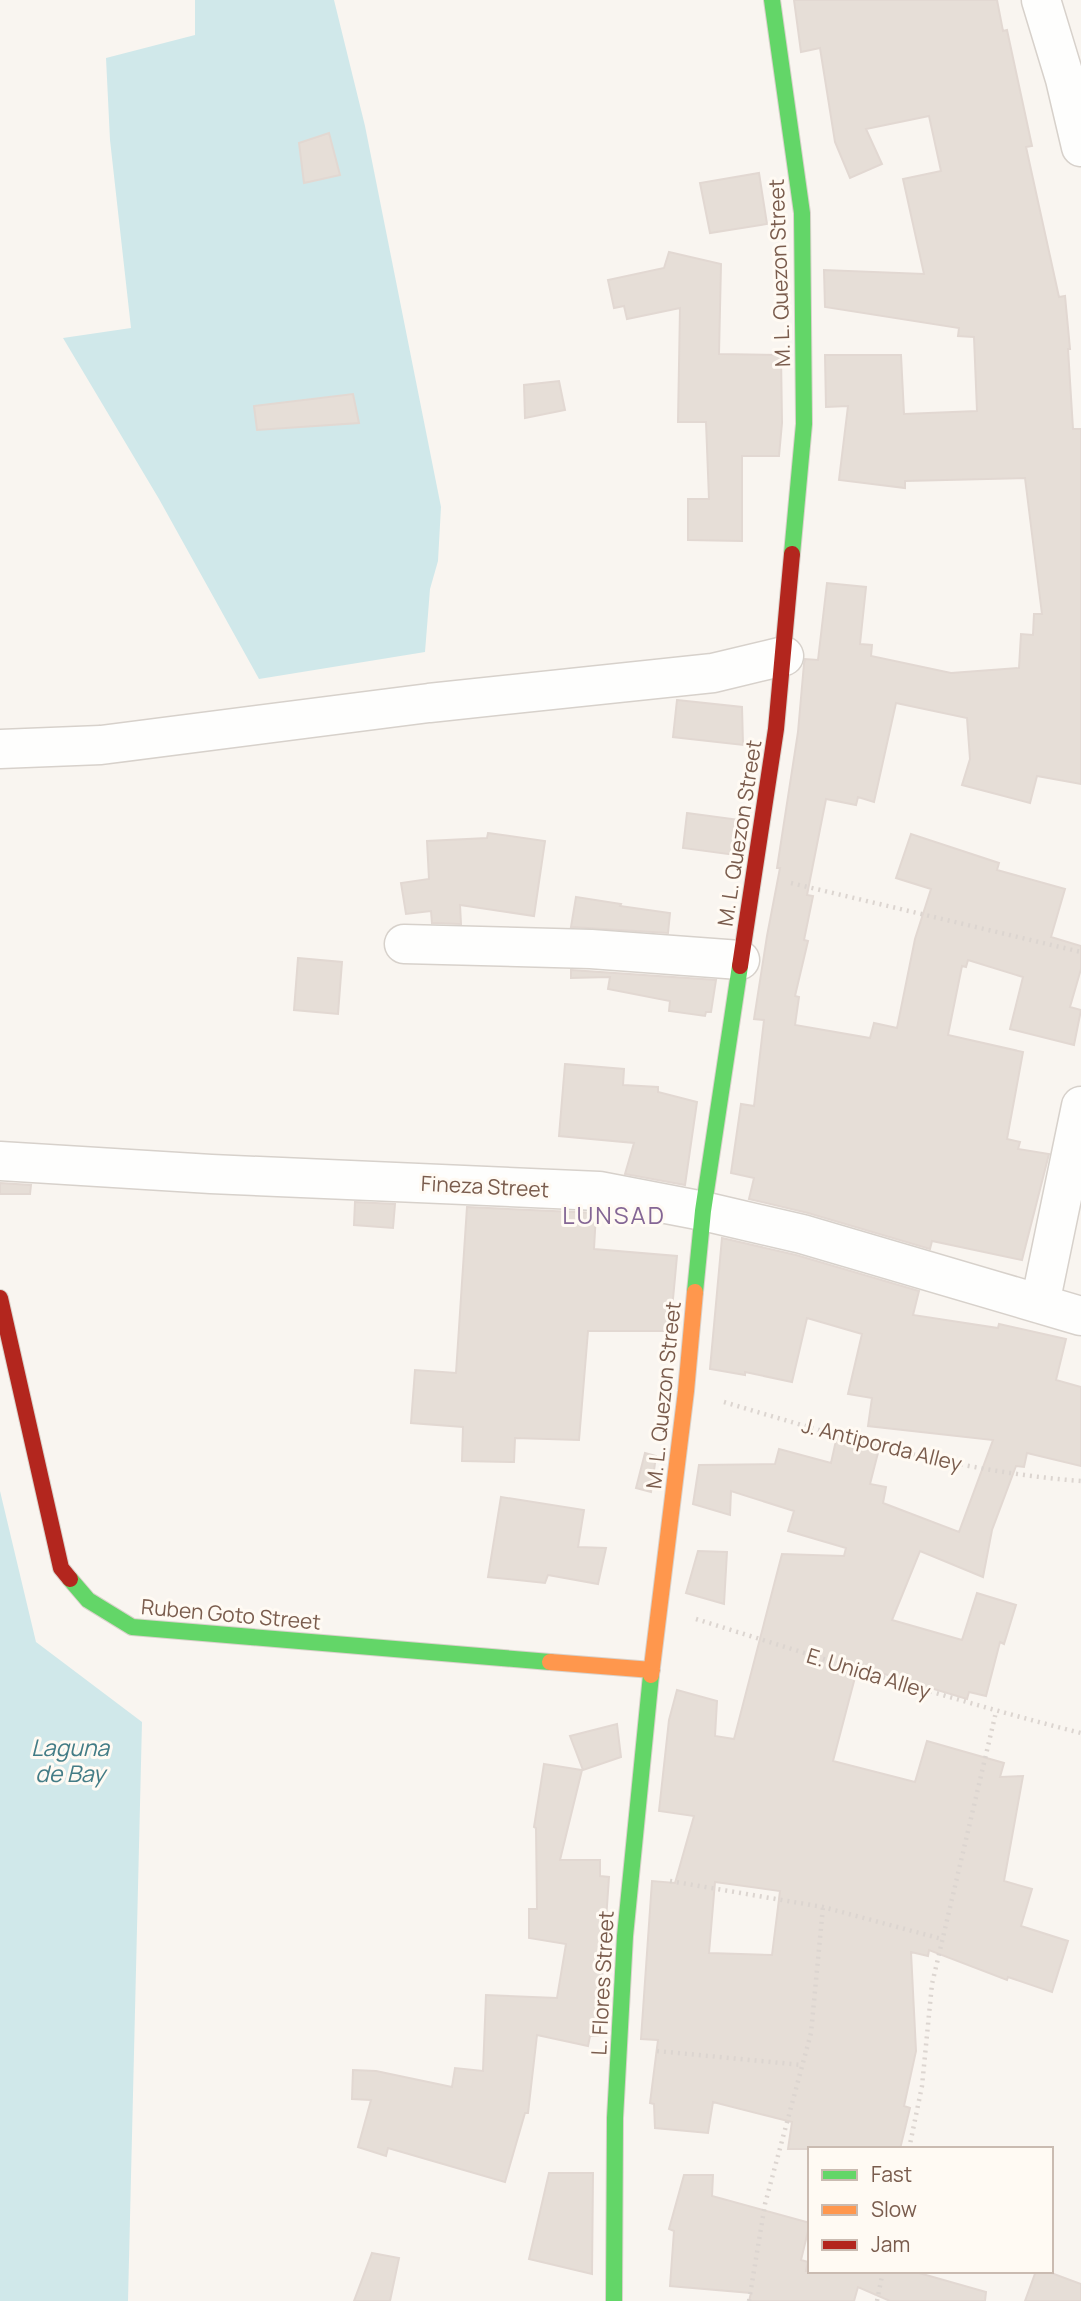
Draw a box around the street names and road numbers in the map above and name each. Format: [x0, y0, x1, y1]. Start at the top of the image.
street label: M. L. Quezon Street [762, 178, 796, 368]
street label: M. L. Quezon Street [710, 738, 768, 928]
street label: Fineza Street [420, 1169, 550, 1203]
street label: M. L. Quezon Street [639, 1300, 687, 1490]
street label: J. Antiporda Alley [799, 1411, 965, 1477]
street label: Ruben Goto Street [140, 1592, 322, 1636]
street label: E. Unida Alley [804, 1641, 934, 1705]
street label: L. Flores Street [584, 1910, 620, 2056]

